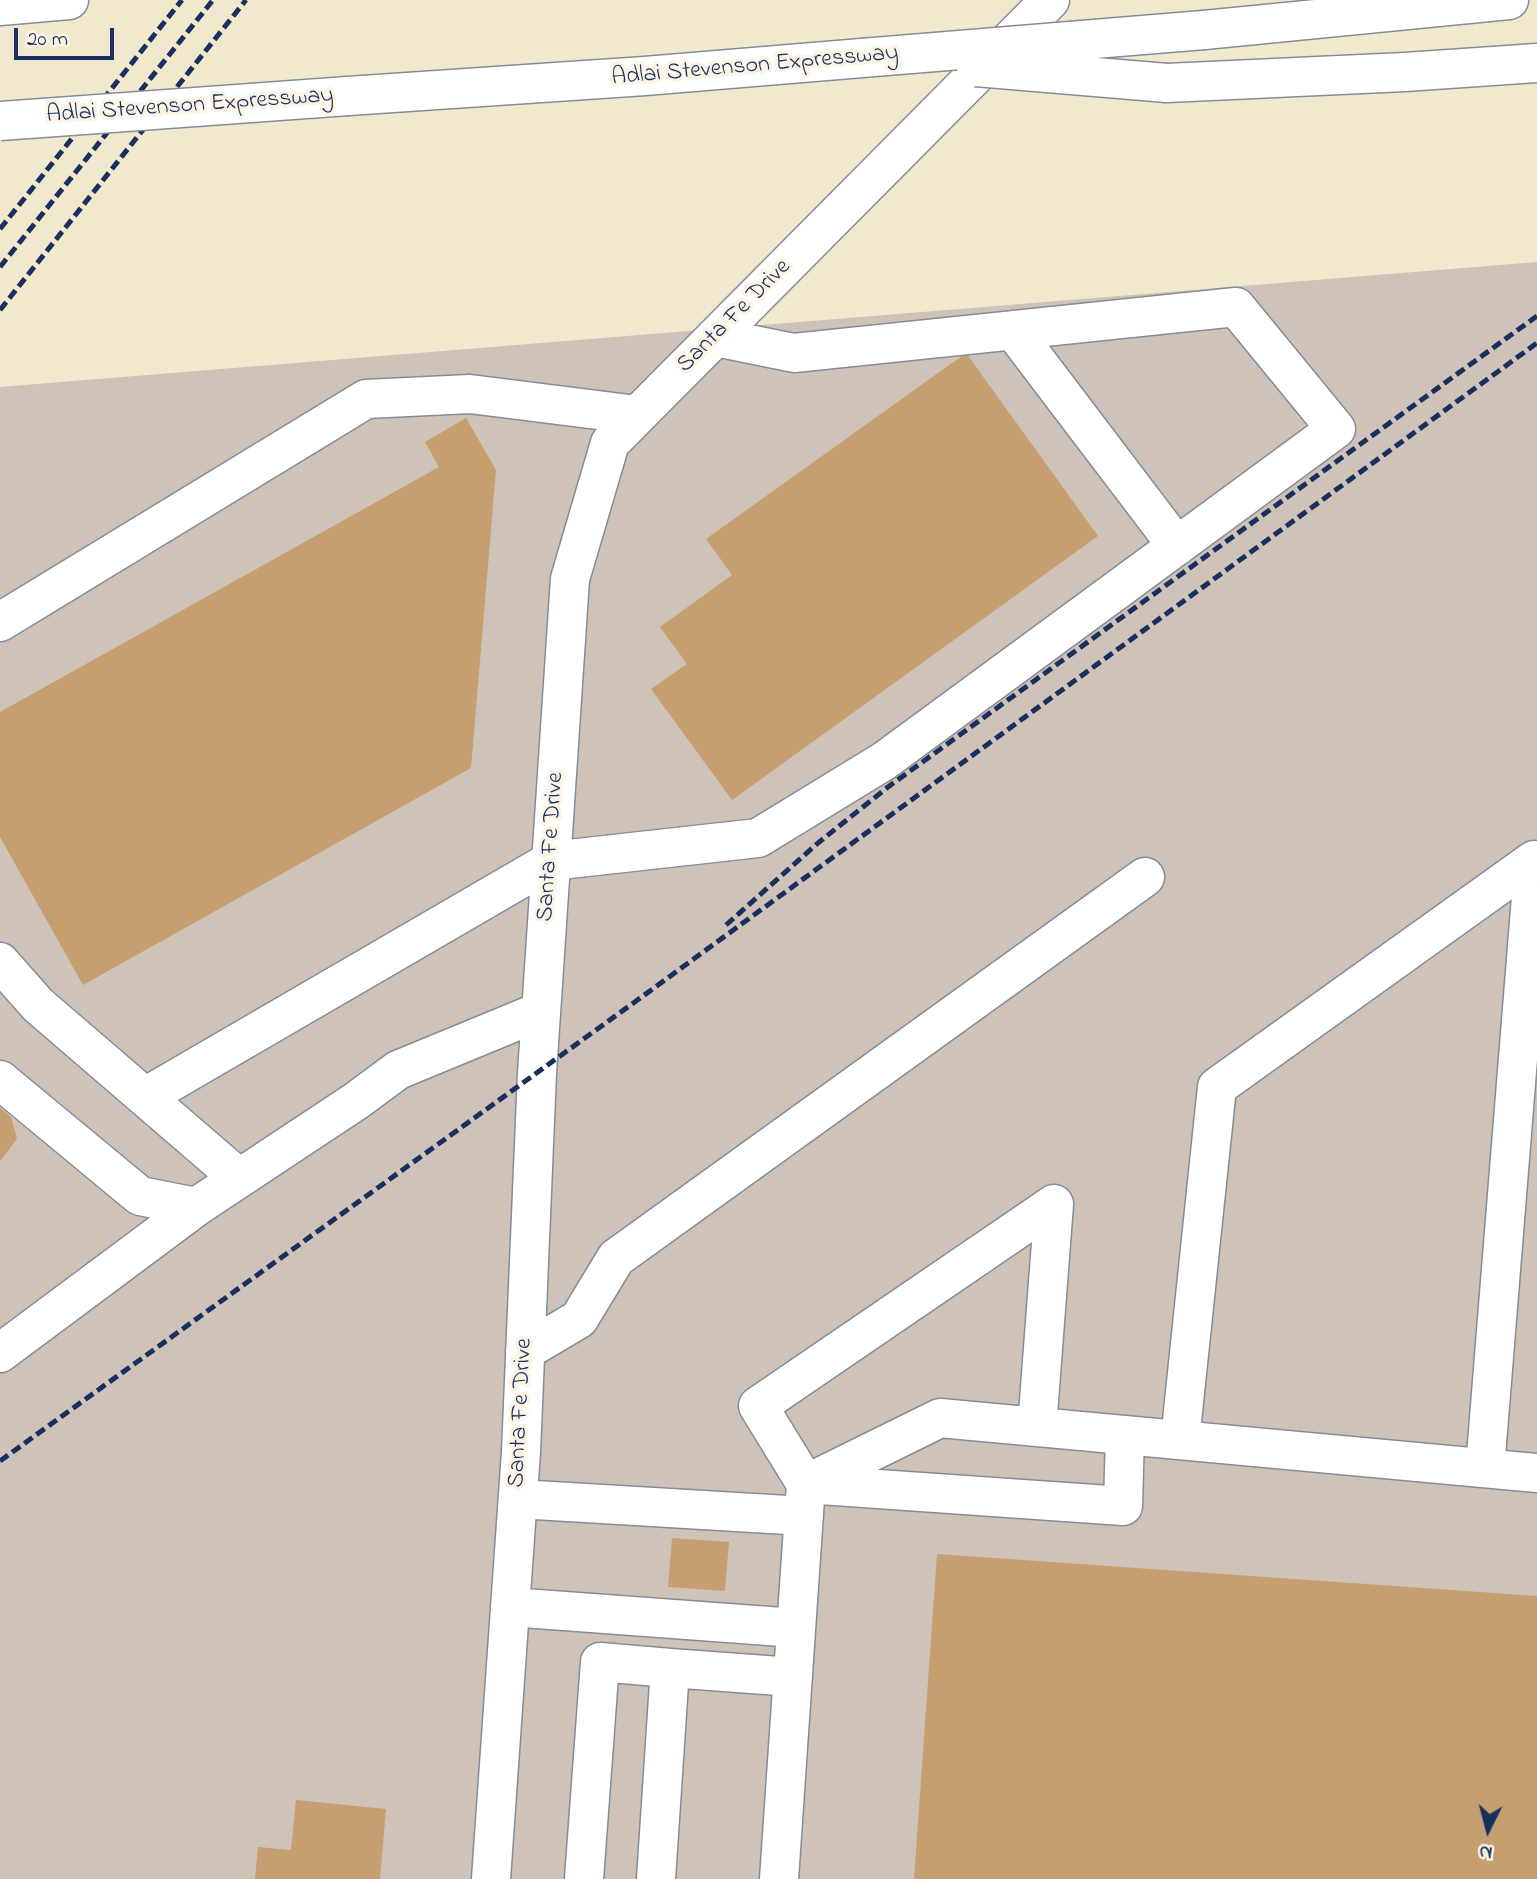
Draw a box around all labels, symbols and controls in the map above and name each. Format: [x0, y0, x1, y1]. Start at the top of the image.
scale bar [18, 14, 117, 58]
text: 20 m [27, 25, 68, 55]
street label: Adlai Stevenson Expressway [610, 40, 900, 94]
street label: Adlai Stevenson Expressway [45, 83, 335, 131]
street label: Santa Fe Drive [672, 254, 798, 380]
street label: Santa Fe Drive [532, 771, 572, 923]
street label: Santa Fe Drive [504, 1338, 540, 1488]
north arrow [1453, 1795, 1523, 1865]
text: N [1478, 1837, 1494, 1865]

